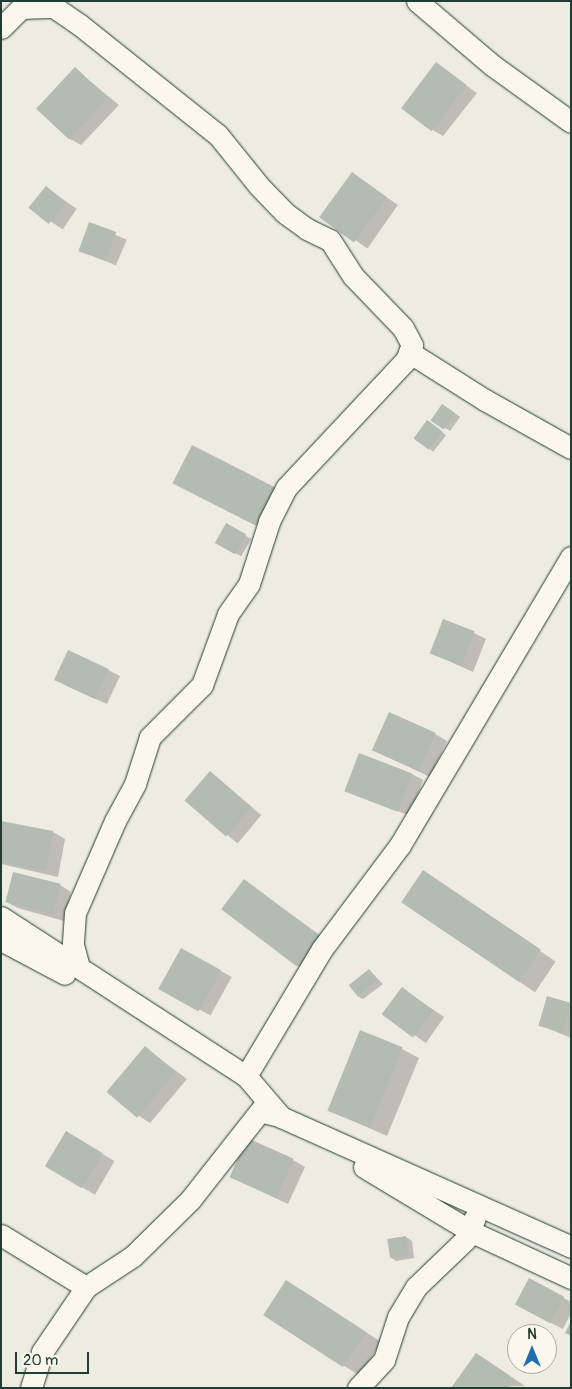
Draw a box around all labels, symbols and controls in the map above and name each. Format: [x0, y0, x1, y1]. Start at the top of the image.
north arrow [507, 1324, 557, 1374]
text: N [527, 1326, 537, 1343]
scale bar [18, 1342, 91, 1374]
text: 20 m [23, 1351, 58, 1370]

